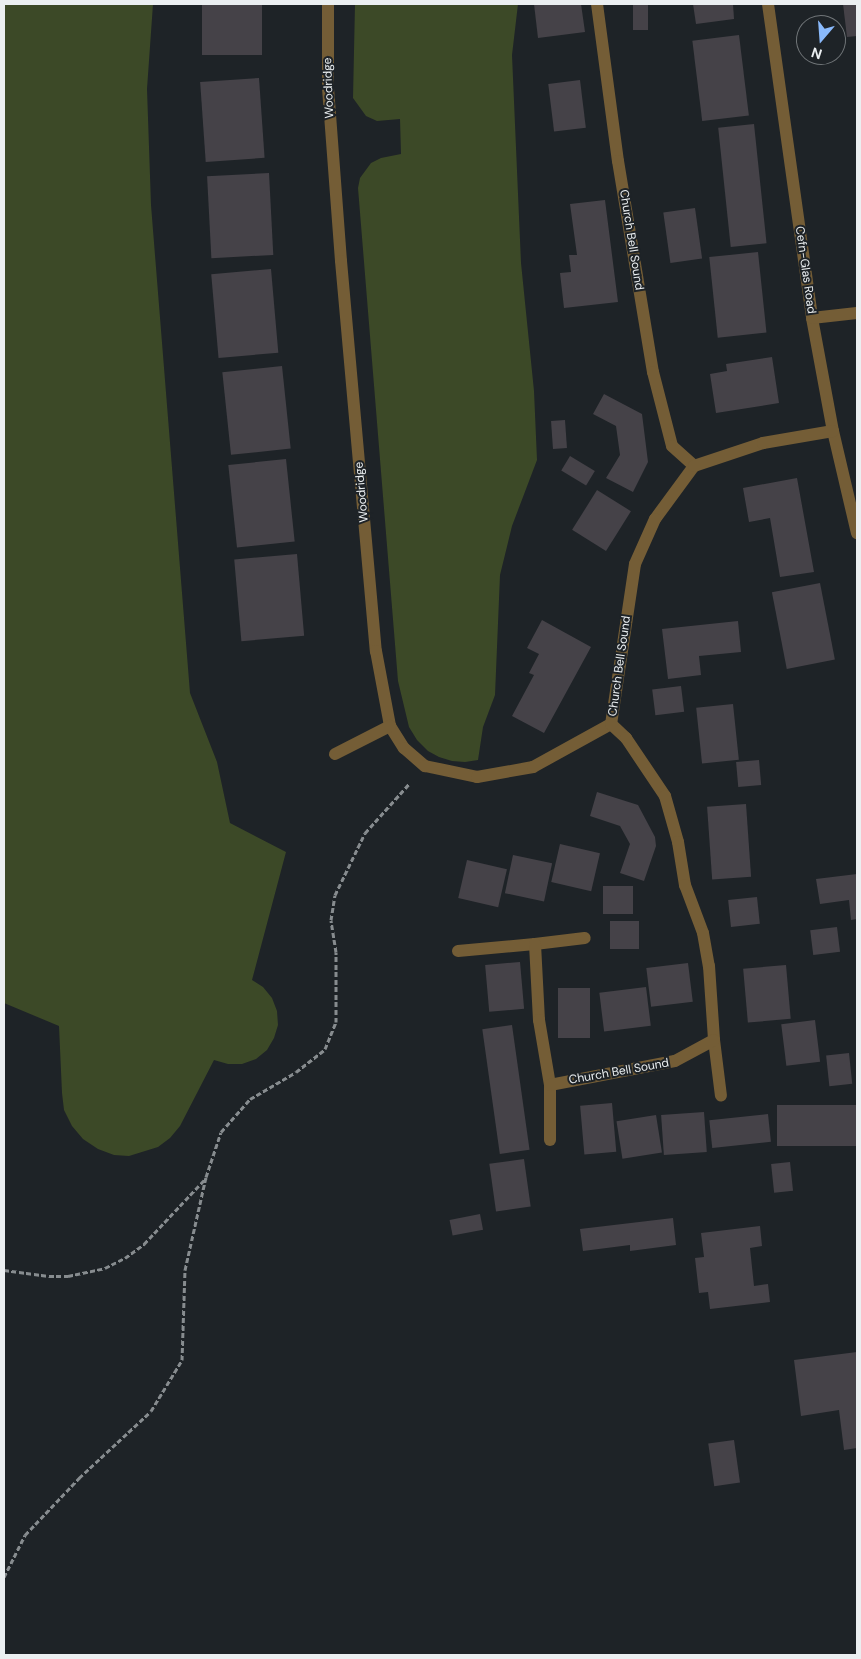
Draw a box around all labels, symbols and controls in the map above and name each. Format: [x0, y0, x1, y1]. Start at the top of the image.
north arrow [796, 15, 846, 65]
text: N [809, 43, 824, 63]
street label: Woodridge [321, 57, 337, 119]
street label: Church Bell Sound [616, 189, 646, 291]
street label: Cefn-Glas Road [792, 225, 818, 315]
street label: Woodridge [352, 461, 372, 523]
street label: Church Bell Sound [606, 615, 634, 717]
street label: Church Bell Sound [568, 1056, 670, 1088]

